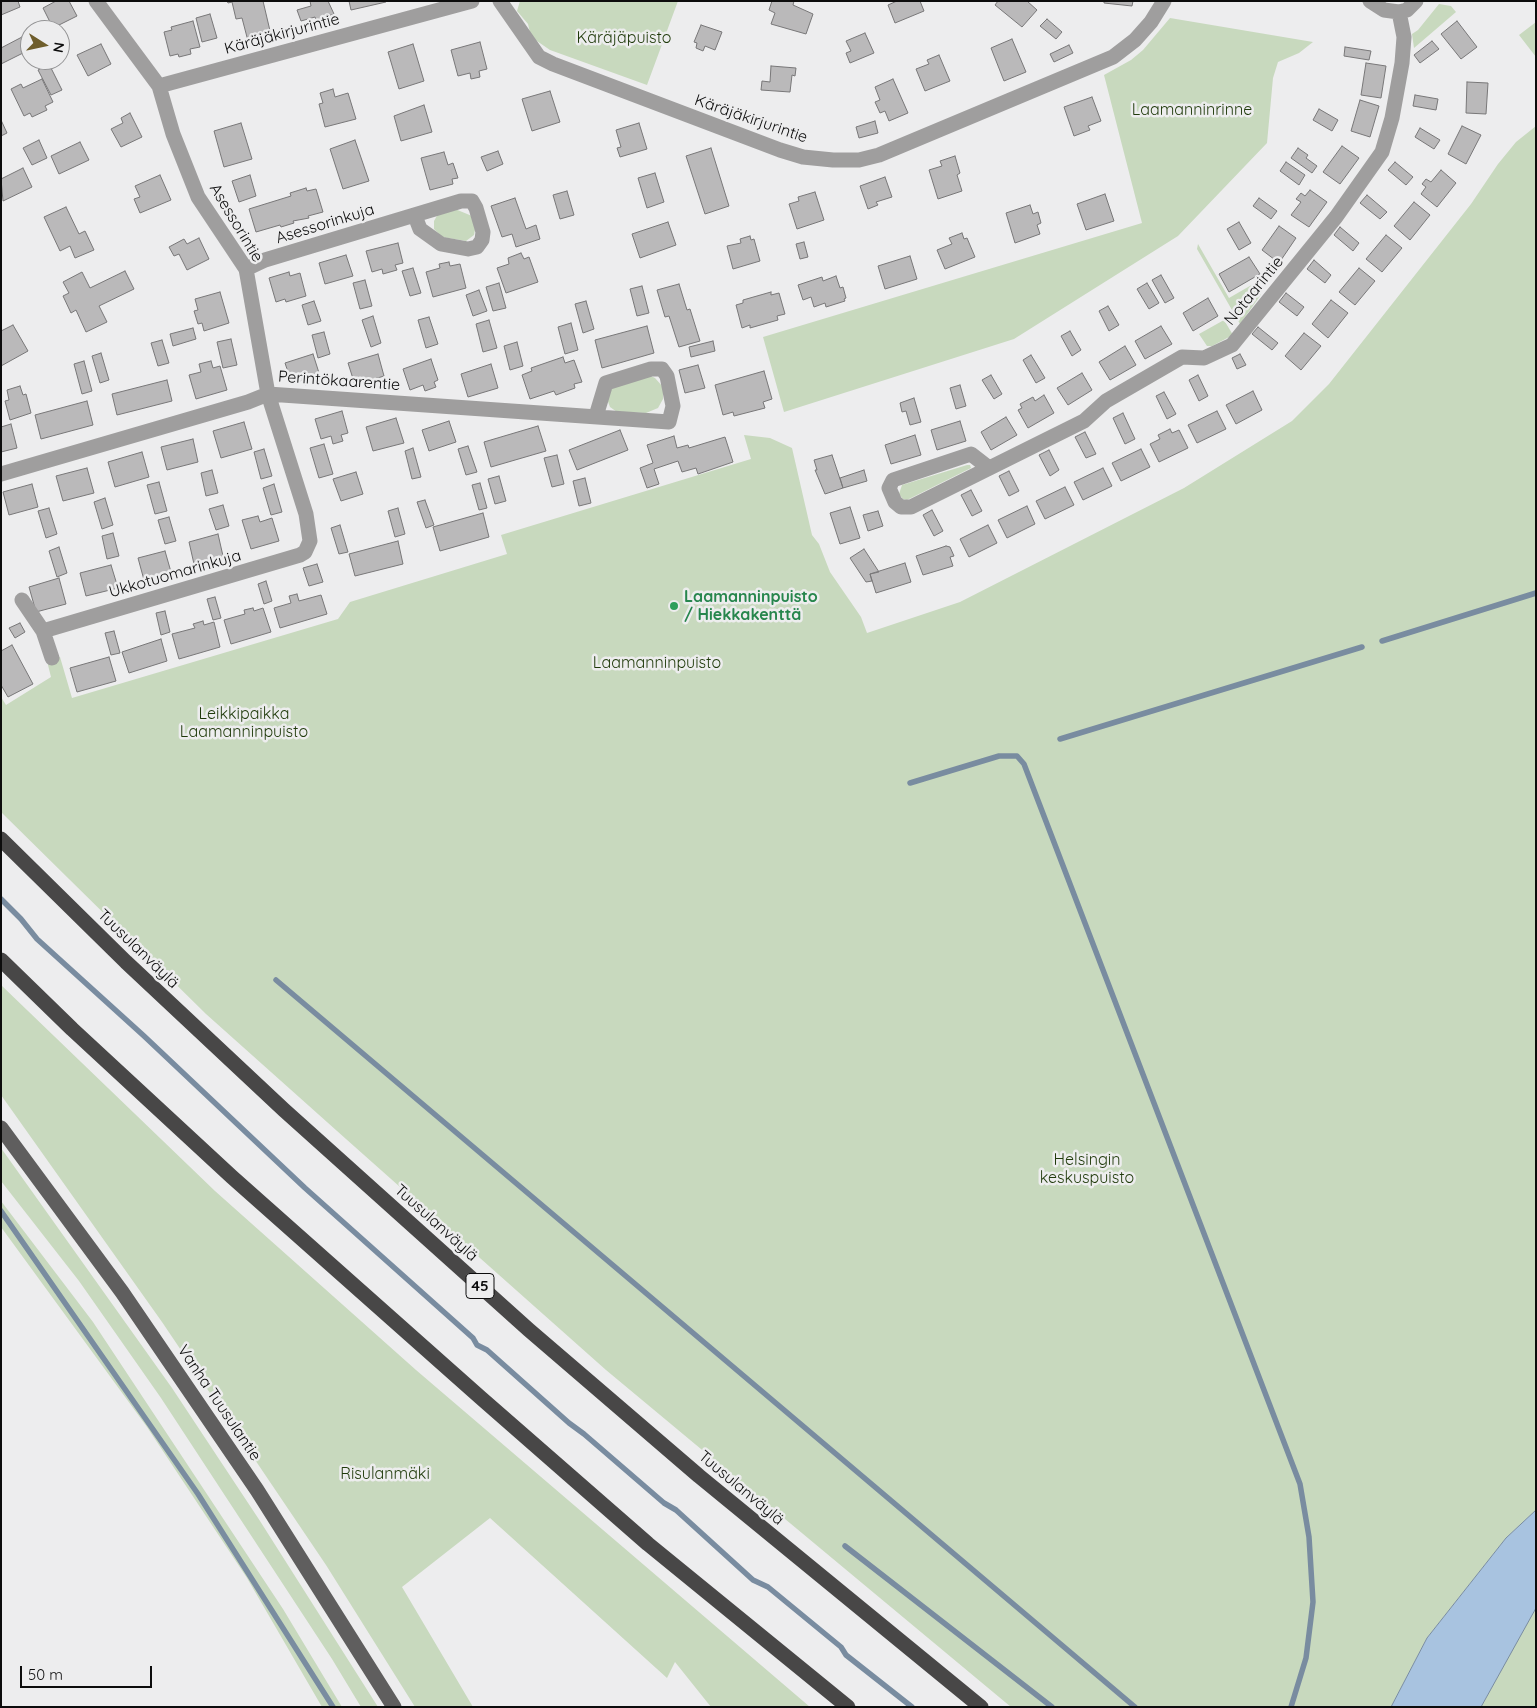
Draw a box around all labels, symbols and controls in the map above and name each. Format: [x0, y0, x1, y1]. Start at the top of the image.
street label: Käräjäkirjurintie [222, 9, 342, 59]
north arrow [20, 20, 70, 70]
park label: Käräjäpuisto [577, 28, 671, 48]
text: N [49, 41, 69, 54]
street label: Käräjäkirjurintie [692, 91, 810, 147]
park label: Laamanninrinne [1132, 100, 1252, 120]
street label: Asessorintie [205, 180, 267, 266]
street label: Asessorinkuja [273, 200, 377, 248]
street label: Notaarintie [1220, 253, 1288, 329]
street label: Perintökaarentie [277, 367, 401, 395]
street label: Ukkotuomarinkuja [107, 546, 243, 602]
place label: Laamanninpuisto / Hiekkakenttä [684, 587, 818, 625]
marker: Laamanninpuisto / Hiekkakenttä [668, 600, 680, 612]
park label: Laamanninpuisto [593, 653, 721, 673]
park label: Leikkipaikka Laamanninpuisto [180, 704, 308, 742]
street label: Tuusulanväylä [93, 905, 183, 993]
park label: Helsingin keskuspuisto [1040, 1150, 1134, 1188]
street label: Tuusulanväylä [390, 1181, 482, 1265]
road number: 45 [466, 1274, 494, 1298]
street label: Vanha Tuusulantie [173, 1341, 265, 1465]
street label: Tuusulanväylä [694, 1447, 788, 1529]
park label: Risulanmäki [340, 1464, 430, 1484]
scale bar [22, 1656, 155, 1688]
text: 50 m [28, 1665, 63, 1684]

